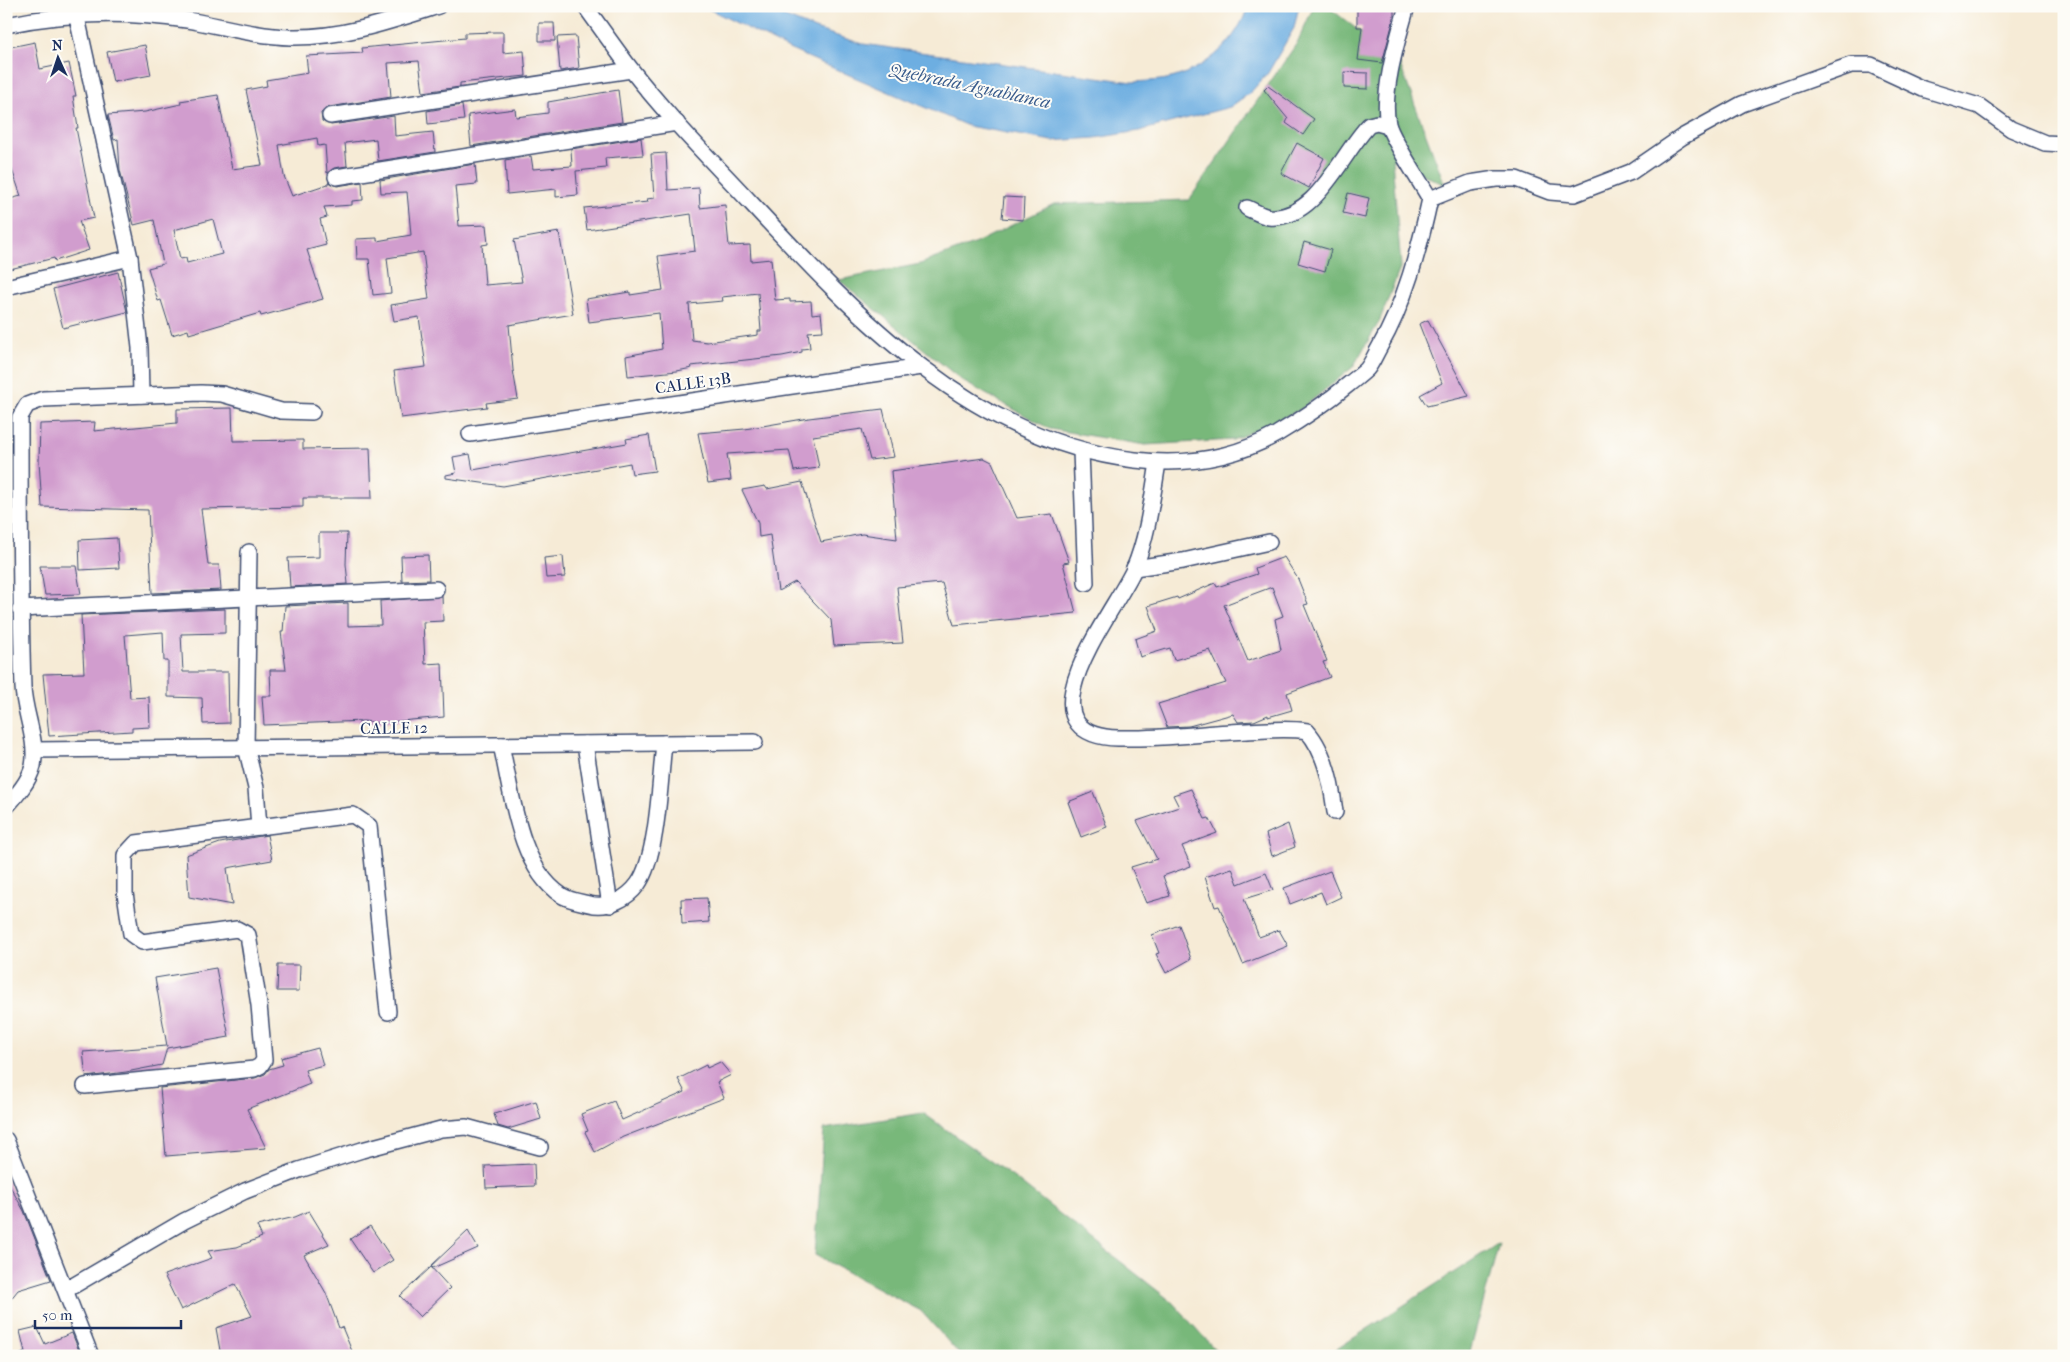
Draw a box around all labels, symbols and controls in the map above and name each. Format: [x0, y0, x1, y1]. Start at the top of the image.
north arrow [32, 32, 82, 82]
text: N [52, 37, 63, 54]
water label: Quebrada Aguablanca [887, 58, 1052, 113]
street label: CALLE 13B [654, 368, 732, 398]
street label: CALLE 12 [360, 718, 428, 738]
scale bar [35, 1297, 181, 1329]
text: 50 m [42, 1306, 73, 1324]

